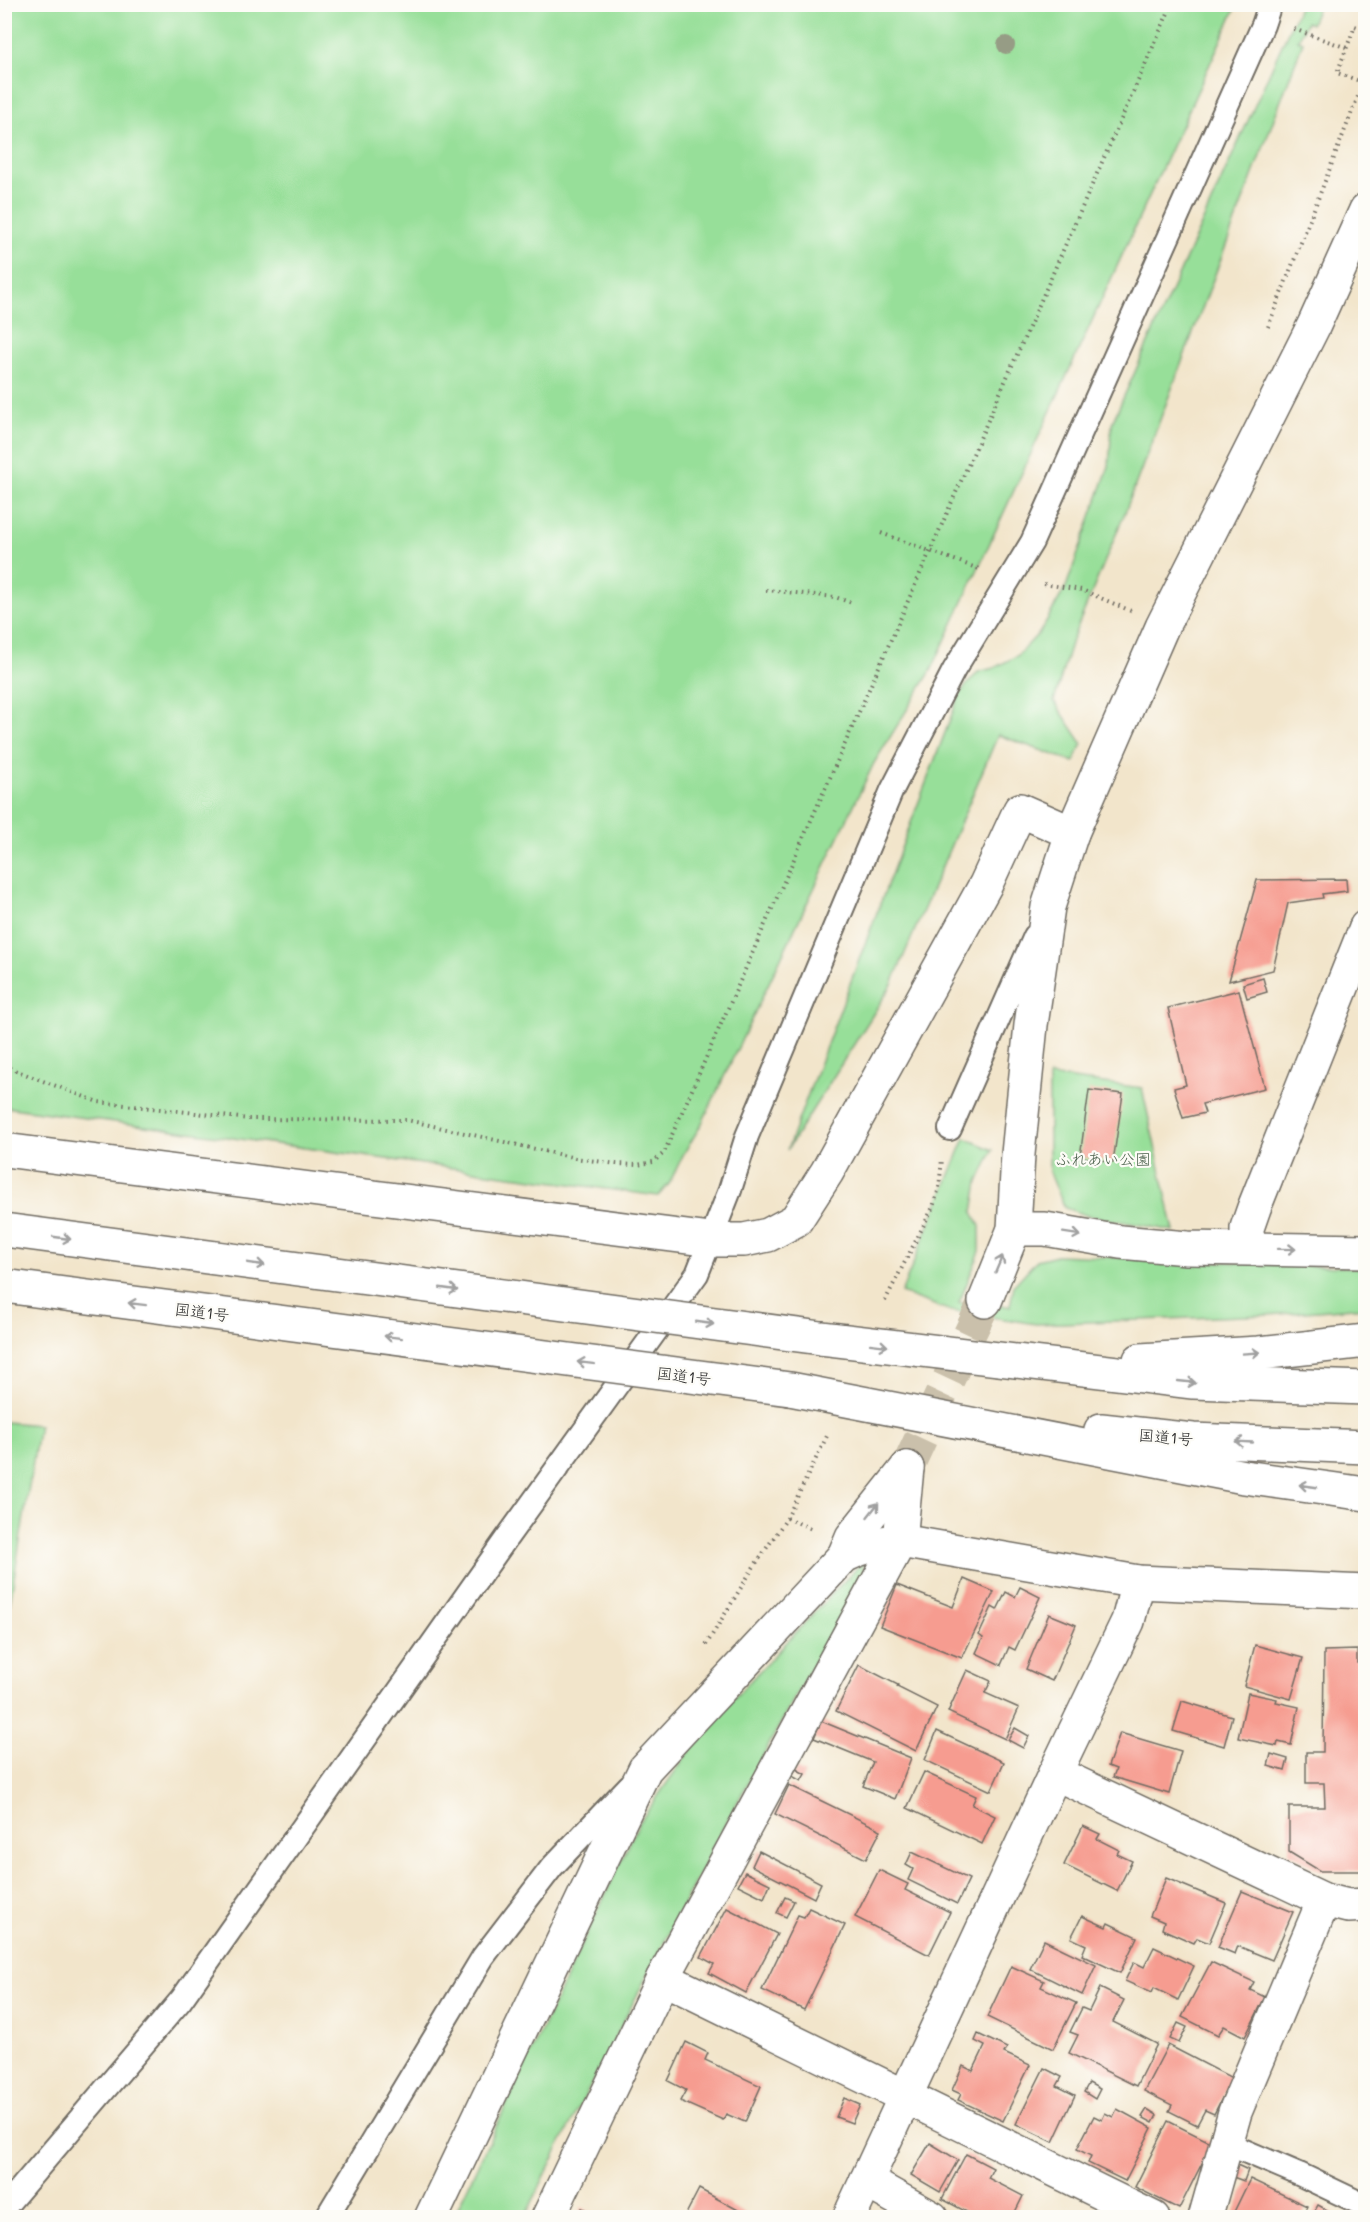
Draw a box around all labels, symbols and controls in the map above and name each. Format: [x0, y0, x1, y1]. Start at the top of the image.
park label: ふれあい公園 [1055, 1148, 1151, 1169]
one-way arrow [1062, 1228, 1082, 1239]
one-way arrow [52, 1233, 72, 1244]
one-way arrow [1277, 1243, 1297, 1255]
one-way arrow [994, 1256, 1005, 1274]
one-way arrow [245, 1258, 265, 1269]
one-way arrow [439, 1284, 459, 1295]
one-way arrow [127, 1298, 147, 1309]
street label: 国道1号 [173, 1298, 231, 1325]
one-way arrow [695, 1317, 714, 1328]
one-way arrow [383, 1332, 403, 1343]
one-way arrow [868, 1340, 888, 1351]
one-way arrow [1240, 1348, 1260, 1359]
one-way arrow [576, 1357, 596, 1368]
street label: 国道1号 [655, 1362, 713, 1389]
one-way arrow [1177, 1377, 1197, 1388]
street label: 国道1号 [1138, 1424, 1194, 1449]
one-way arrow [1235, 1436, 1255, 1447]
one-way arrow [1298, 1481, 1318, 1492]
one-way arrow [866, 1503, 879, 1519]

